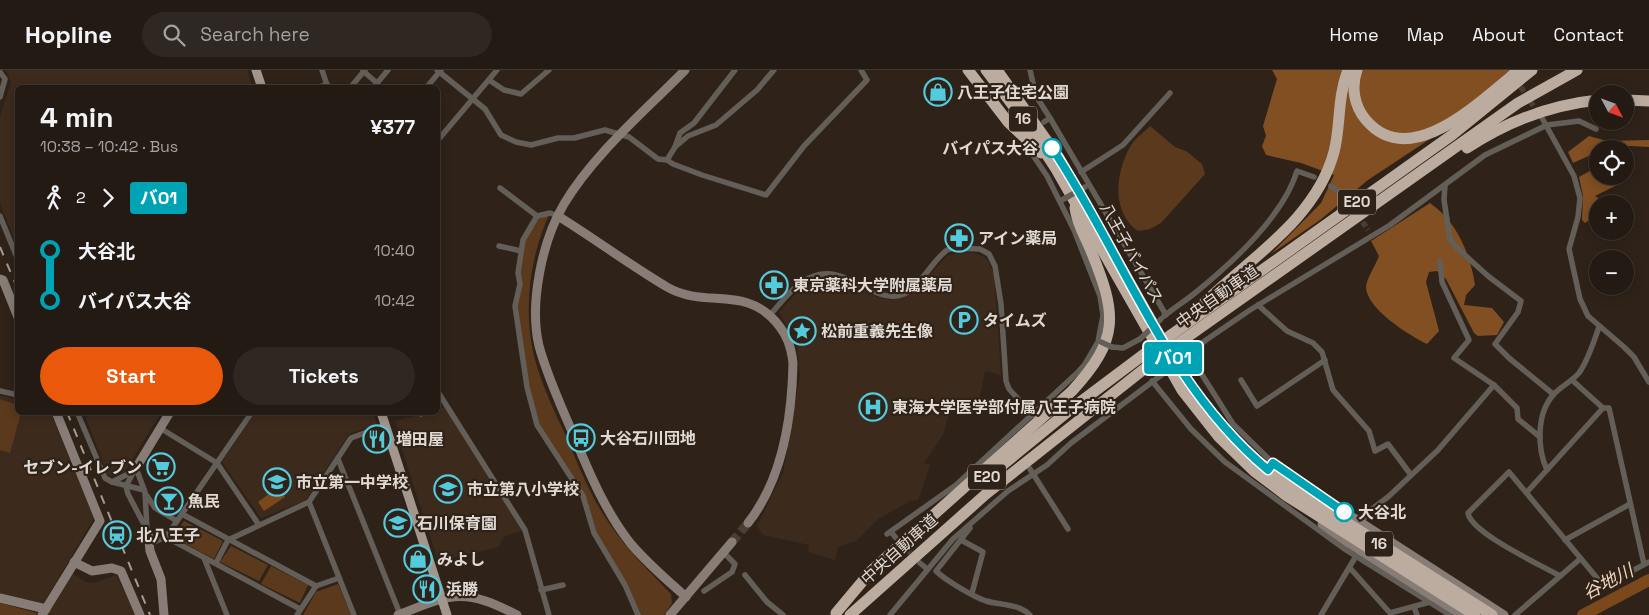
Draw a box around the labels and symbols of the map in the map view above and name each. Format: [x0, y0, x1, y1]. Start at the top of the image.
shop icon: 八王子住宅公園 [923, 77, 953, 107]
place label: 八王子住宅公園 [957, 82, 1069, 103]
north arrow [1589, 85, 1634, 130]
road number: 16 [1009, 106, 1037, 132]
place label: バイパス大谷 [942, 138, 1038, 159]
marker: バイパス大谷 [1042, 138, 1062, 158]
road number: E20 [1338, 190, 1376, 214]
street label: 八王子バイパス [1095, 199, 1168, 307]
pharmacy icon: アイン薬局 [944, 223, 974, 253]
place label: アイン薬局 [978, 228, 1057, 249]
street label: 中央自動車道 [1172, 260, 1263, 333]
pharmacy icon: 東京薬科大学附属薬局 [759, 270, 789, 300]
place label: 東京薬科大学附属薬局 [793, 275, 953, 296]
parking icon: タイムズ [949, 305, 979, 335]
place label: タイムズ [983, 310, 1047, 331]
place icon: 松前重義先生像 [787, 316, 817, 346]
place label: 松前重義先生像 [821, 321, 933, 342]
line badge: バ01 [1144, 342, 1202, 374]
hospital icon: 東海大学医学部付属八王子病院 [858, 392, 888, 422]
place label: 東海大学医学部付属八王子病院 [892, 397, 1116, 418]
bus stop icon: 大谷石川団地 [566, 423, 596, 453]
restaurant icon: 増田屋 [362, 424, 392, 454]
place label: 大谷石川団地 [600, 428, 696, 449]
place label: 増田屋 [396, 429, 444, 450]
supermarket icon: セブン-イレブン [146, 452, 176, 482]
place label: セブン-イレブン [23, 457, 142, 478]
road number: E20 [968, 464, 1006, 490]
school or university icon: 市立第一中学校 [262, 467, 292, 497]
place label: 市立第一中学校 [296, 472, 408, 493]
school or university icon: 市立第八小学校 [433, 474, 463, 504]
place label: 市立第八小学校 [467, 479, 579, 500]
bar icon: 魚民 [154, 486, 184, 516]
place label: 魚民 [188, 491, 220, 512]
marker: 大谷北 [1334, 502, 1354, 522]
place label: 大谷北 [1358, 502, 1406, 523]
school or university icon: 石川保育園 [383, 508, 413, 538]
street label: 中央自動車道 [857, 509, 942, 589]
place label: 石川保育園 [417, 513, 497, 534]
station icon: 北八王子 [102, 520, 132, 550]
place label: 北八王子 [136, 525, 200, 546]
road number: 16 [1365, 532, 1393, 556]
shop icon: みよし [403, 544, 433, 574]
place label: みよし [437, 549, 485, 570]
water label: 谷地川 [1579, 558, 1639, 604]
restaurant icon: 浜勝 [412, 574, 442, 604]
place label: 浜勝 [446, 579, 478, 600]

